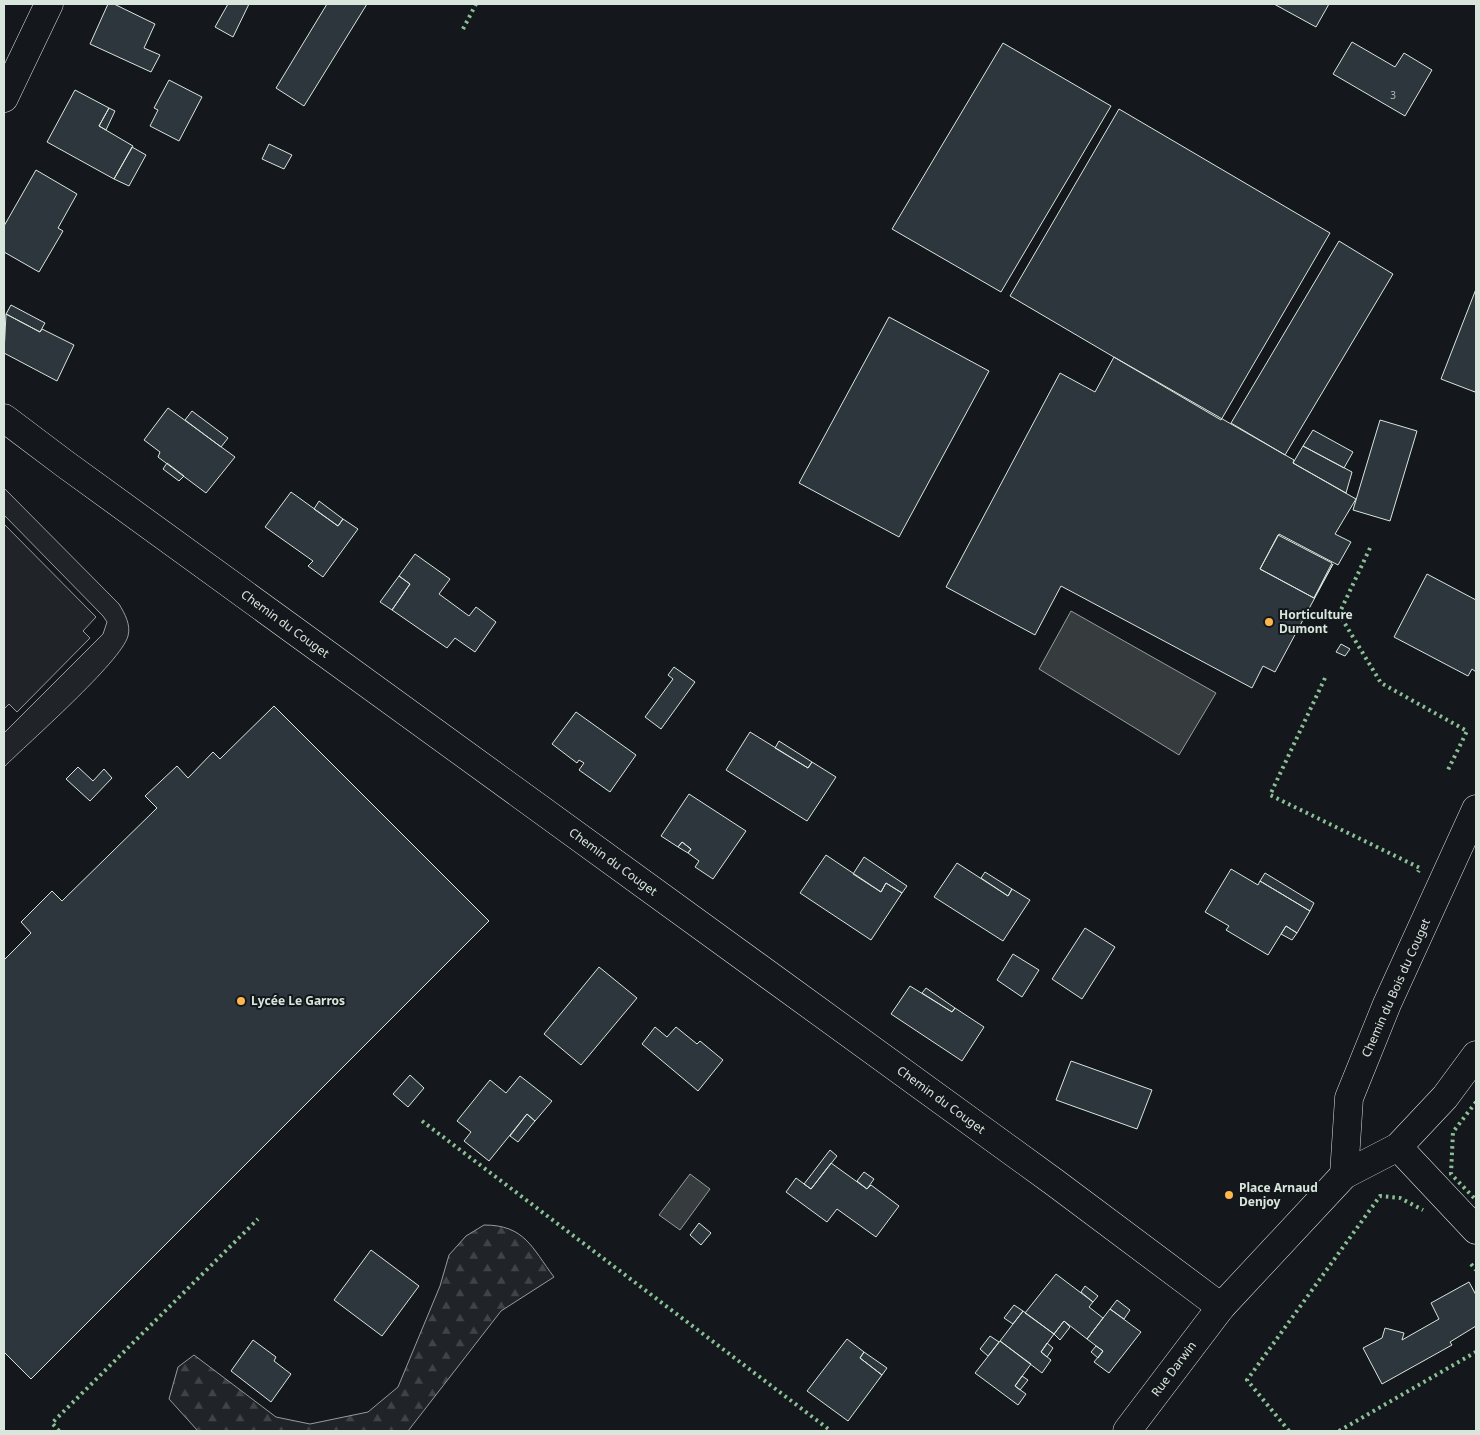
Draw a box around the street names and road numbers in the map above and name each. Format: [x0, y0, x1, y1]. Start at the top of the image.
street label: Chemin du Couget [238, 586, 333, 662]
street label: Chemin du Couget [566, 824, 661, 900]
street label: Chemin du Bois du Couget [1357, 915, 1434, 1060]
street label: Chemin du Couget [894, 1062, 989, 1138]
street label: Rue Darwin [1147, 1338, 1200, 1400]

